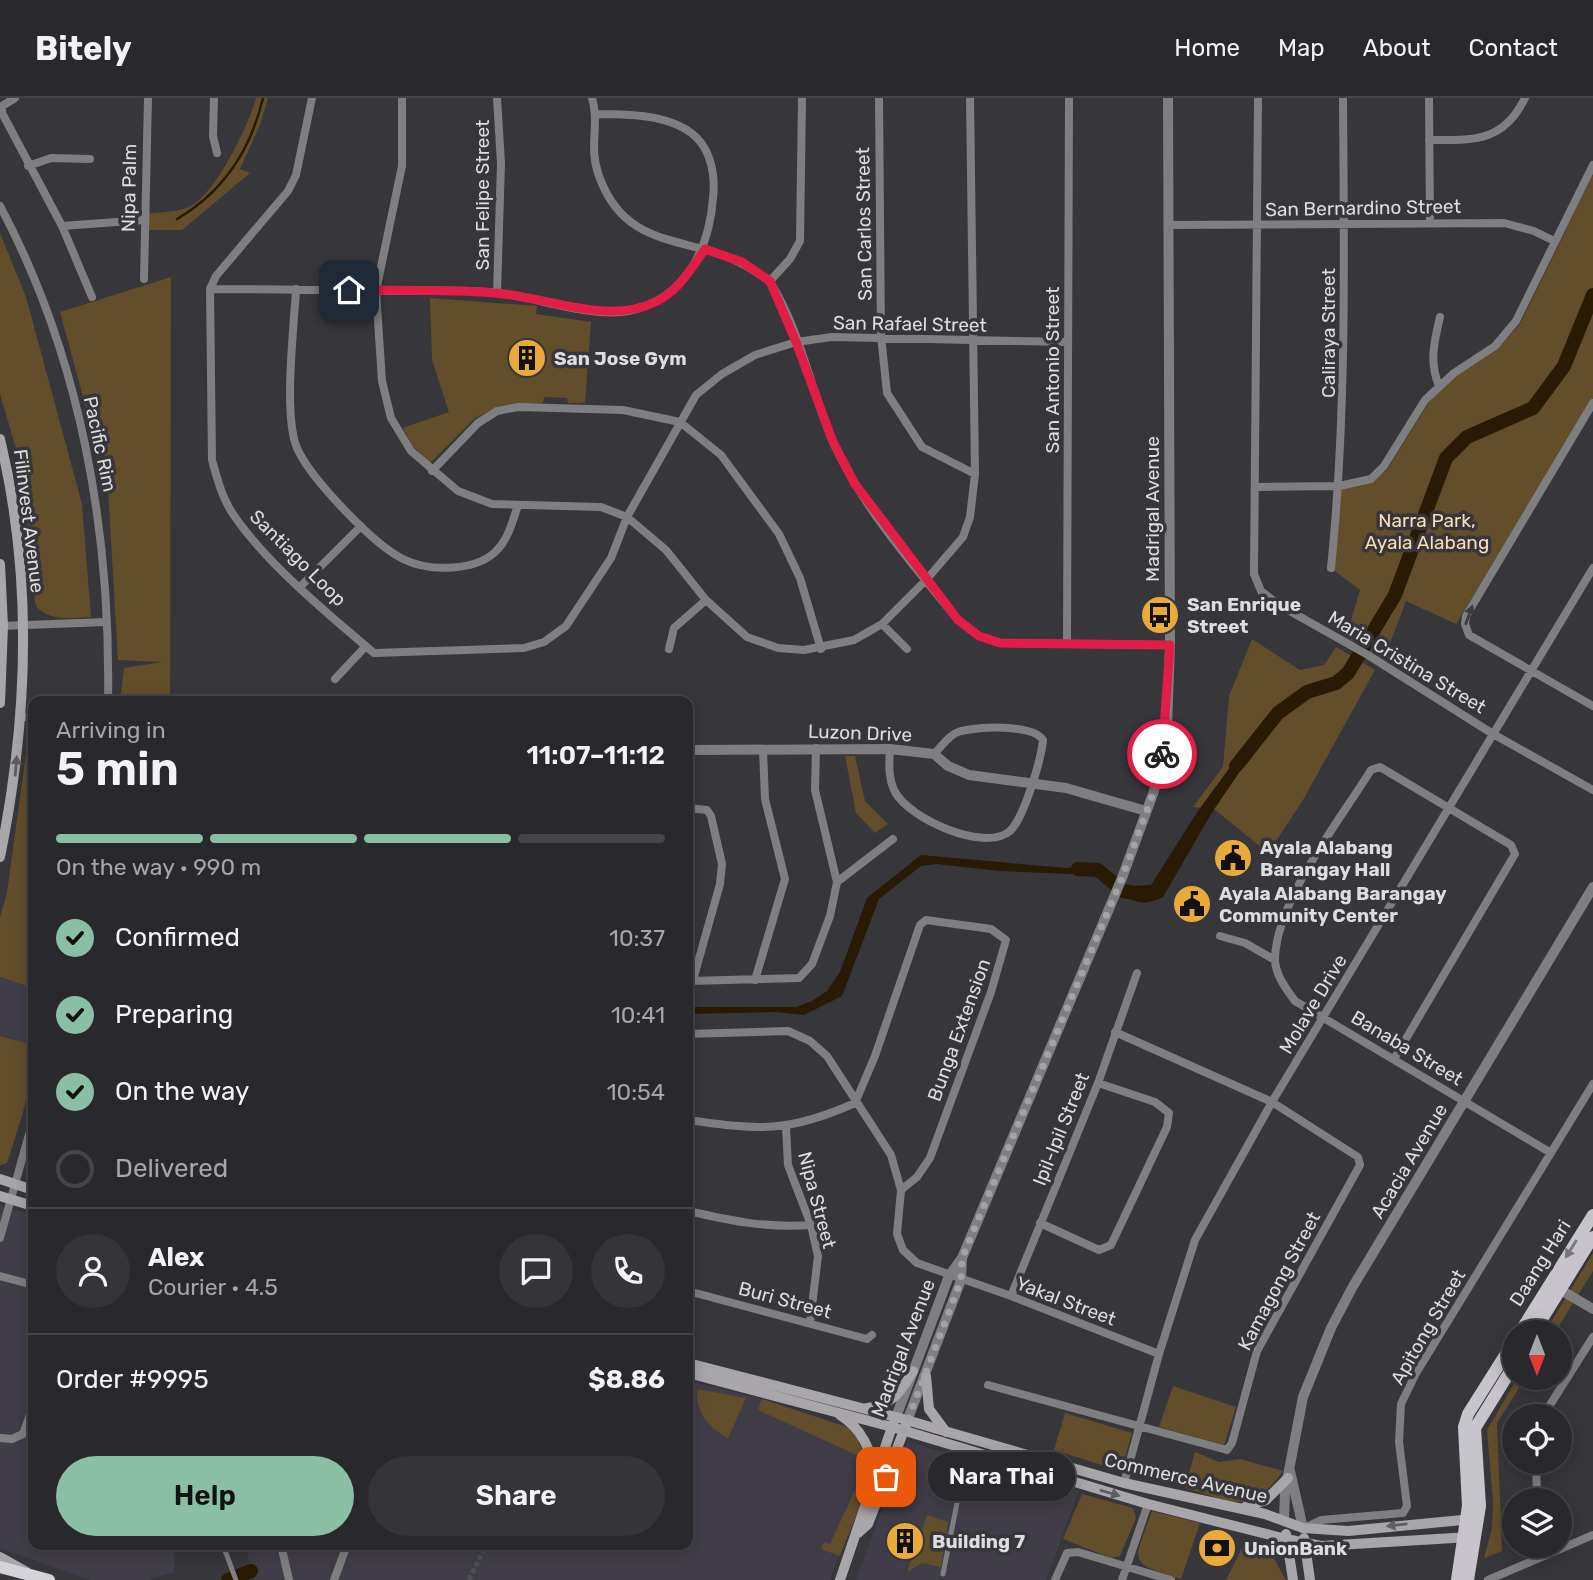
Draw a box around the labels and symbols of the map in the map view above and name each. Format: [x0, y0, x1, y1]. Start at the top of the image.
street label: San Felipe Street [471, 119, 494, 270]
street label: Nipa Palm [117, 144, 141, 232]
street label: San Carlos Street [851, 146, 877, 301]
street label: San Bernardino Street [1265, 195, 1462, 221]
pin [319, 260, 379, 320]
street label: Caliraya Street [1317, 267, 1340, 398]
street label: San Antonio Street [1041, 286, 1064, 454]
street label: San Rafael Street [833, 311, 988, 337]
building icon: San Jose Gym [506, 337, 548, 379]
place label: San Jose Gym [554, 347, 687, 370]
street label: Pacific Rim [79, 394, 121, 494]
street label: Madrigal Avenue [1141, 436, 1164, 582]
street label: Filinvest Avenue [9, 448, 49, 594]
street label: Santiago Loop [245, 505, 351, 611]
park label: Narra Park, Ayala Alabang [1365, 509, 1489, 554]
place label: San Enrique Street [1187, 593, 1301, 638]
bus stop icon: San Enrique Street [1139, 594, 1181, 636]
one-way arrow [1464, 604, 1475, 625]
street label: Maria Cristina Street [1324, 606, 1491, 719]
courier [1127, 719, 1197, 789]
street label: Luzon Drive [808, 720, 912, 746]
one-way arrow [11, 755, 22, 777]
place label: Ayala Alabang Barangay Hall [1260, 836, 1393, 881]
public building icon: Ayala Alabang Barangay Hall [1212, 837, 1254, 879]
place label: Ayala Alabang Barangay Community Center [1219, 882, 1447, 927]
public building icon: Ayala Alabang Barangay Community Center [1171, 883, 1213, 925]
street label: Molave Drive [1274, 950, 1352, 1058]
street label: Bunga Extension [923, 956, 995, 1104]
street label: Banaba Street [1347, 1006, 1468, 1091]
street label: Ipil-Ipil Street [1028, 1068, 1094, 1189]
street label: Acacia Avenue [1366, 1099, 1452, 1223]
street label: Nipa Street [793, 1149, 841, 1251]
street label: Kamagong Street [1233, 1207, 1326, 1354]
street label: Daang Hari [1504, 1216, 1576, 1310]
one-way arrow [1565, 1240, 1578, 1259]
street label: Apitong Street [1386, 1265, 1471, 1389]
street label: Yakal Street [1013, 1271, 1120, 1331]
street label: Madrigal Avenue [866, 1276, 940, 1420]
street label: Buri Street [736, 1277, 835, 1324]
north arrow [1502, 1320, 1572, 1390]
pin [856, 1447, 916, 1507]
street label: Commerce Avenue [1102, 1448, 1270, 1508]
callout: Nara Thai [928, 1452, 1075, 1502]
one-way arrow [1099, 1488, 1121, 1499]
building icon: Building 7 [884, 1520, 926, 1562]
one-way arrow [1386, 1520, 1408, 1531]
bank icon: UnionBank [1196, 1527, 1238, 1569]
place label: Building 7 [932, 1530, 1025, 1553]
place label: UnionBank [1244, 1537, 1347, 1560]

